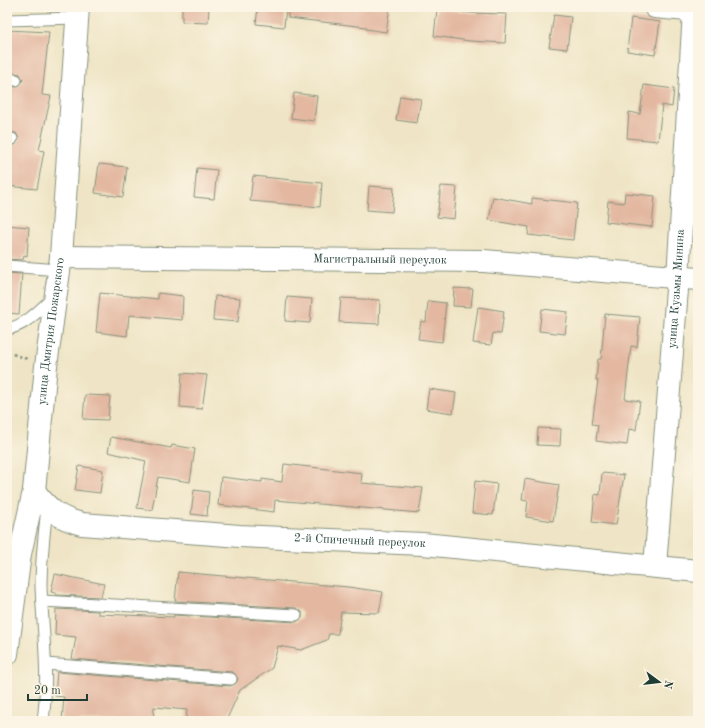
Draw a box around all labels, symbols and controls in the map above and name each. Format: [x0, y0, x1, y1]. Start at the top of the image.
street label: улица Кузьмы Минина [666, 229, 687, 349]
street label: Магистральный переулок [313, 253, 447, 267]
street label: улица Дмитрия Пожарского [36, 257, 67, 406]
street label: 2-й Спичечный переулок [294, 532, 426, 550]
north arrow [639, 662, 679, 702]
scale bar [28, 676, 87, 702]
text: N [661, 679, 674, 690]
text: 20 m [34, 685, 61, 697]

